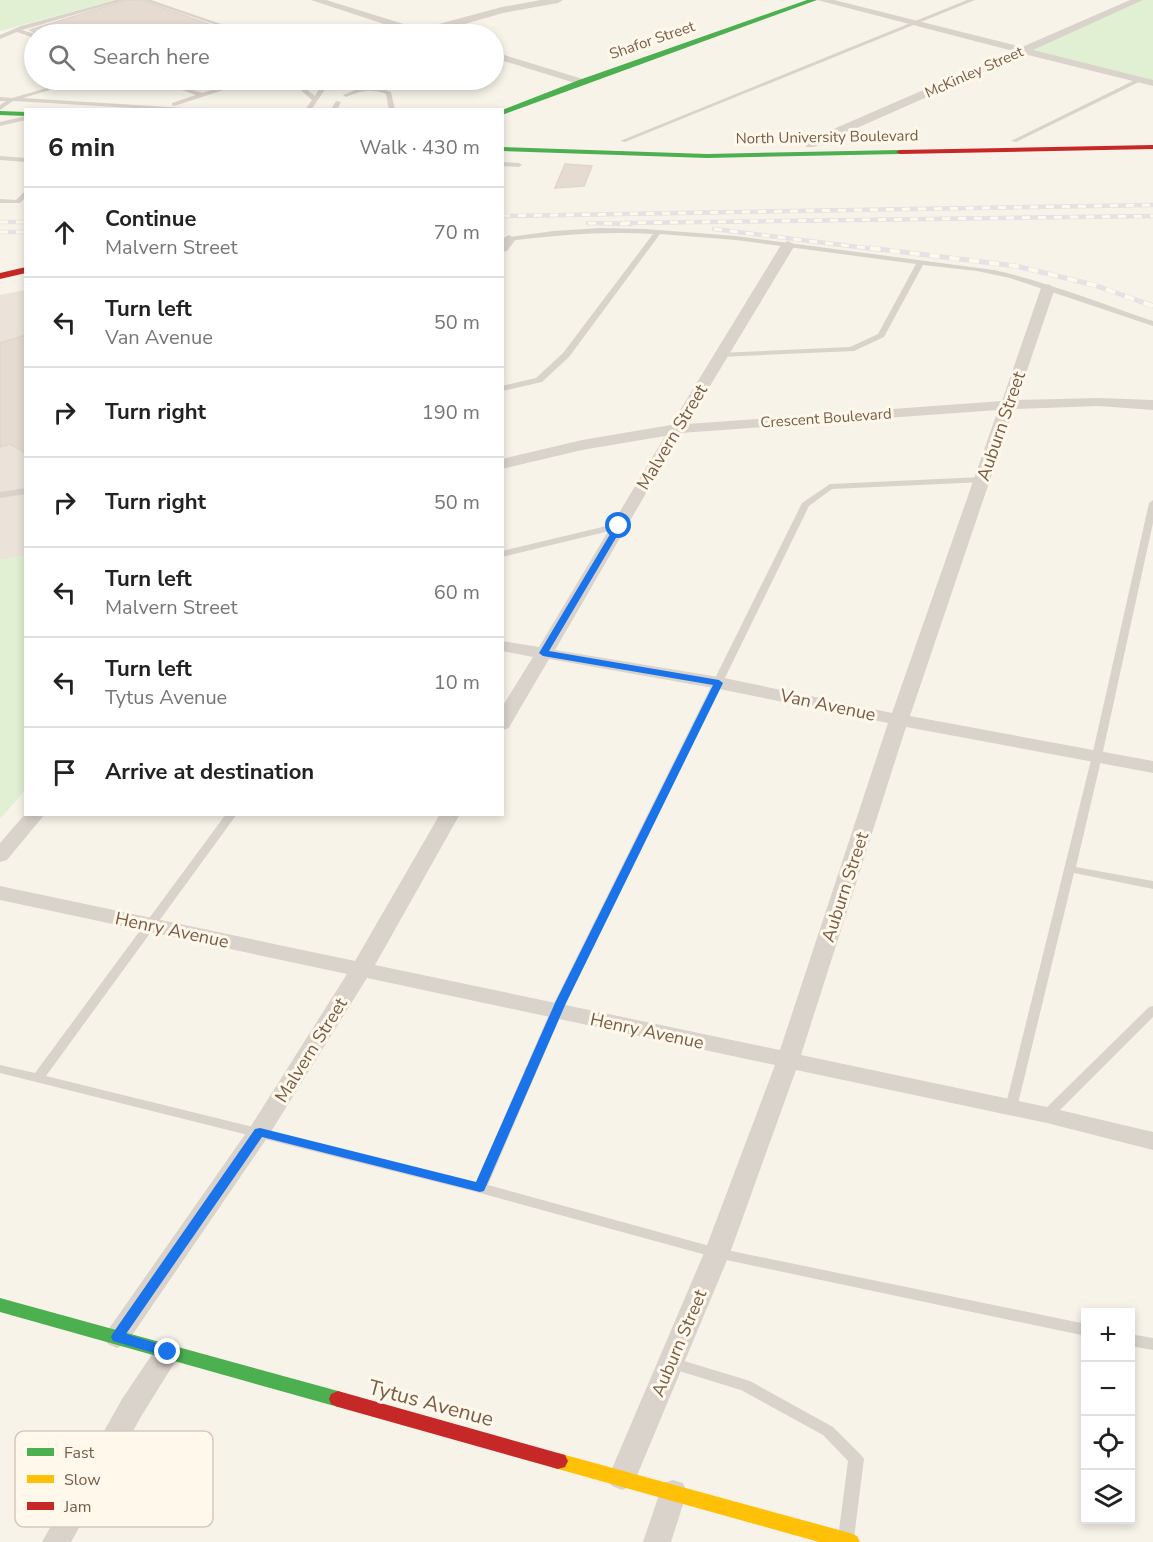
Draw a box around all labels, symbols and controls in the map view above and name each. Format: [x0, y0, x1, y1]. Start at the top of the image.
street label: Shafor Street [607, 16, 698, 64]
search box [24, 24, 504, 90]
icon: search [45, 41, 78, 74]
street label: McKinley Street [922, 41, 1027, 103]
text: Search here [93, 42, 210, 72]
street label: North University Boulevard [735, 125, 919, 149]
text: 6 min [48, 130, 115, 165]
text: Walk · 430 m [360, 134, 480, 161]
text: Continue [105, 204, 196, 234]
icon: ahead [48, 216, 81, 249]
text: 70 m [434, 219, 480, 246]
text: Malvern Street [105, 234, 237, 261]
text: Turn left [105, 294, 192, 324]
icon: left [48, 306, 81, 339]
text: 50 m [434, 309, 480, 336]
text: Van Avenue [105, 324, 213, 351]
street label: Auburn Street [971, 367, 1031, 484]
street label: Malvern Street [631, 379, 713, 494]
icon: right [48, 396, 81, 429]
text: Turn right [105, 397, 206, 427]
text: 190 m [422, 399, 480, 426]
street label: Crescent Boulevard [760, 403, 892, 433]
icon: right [48, 486, 81, 519]
text: Turn right [105, 487, 206, 517]
text: 50 m [434, 489, 480, 516]
route start [605, 512, 631, 538]
text: Turn left [105, 564, 192, 594]
icon: left [48, 576, 81, 609]
text: 60 m [434, 579, 480, 606]
text: Malvern Street [105, 594, 237, 621]
text: Turn left [105, 654, 192, 684]
icon: left [48, 666, 81, 699]
text: 10 m [434, 669, 480, 696]
street label: Van Avenue [777, 683, 878, 727]
text: Tytus Avenue [105, 684, 227, 711]
icon: arrive [48, 756, 81, 789]
text: Arrive at destination [105, 757, 314, 787]
street label: Auburn Street [816, 828, 874, 945]
street label: Henry Avenue [113, 906, 231, 954]
street label: Malvern Street [269, 993, 353, 1107]
street label: Henry Avenue [588, 1007, 706, 1055]
street label: Auburn Street [646, 1285, 713, 1400]
map controls [1081, 1308, 1135, 1524]
button: + [1081, 1308, 1135, 1362]
route end [154, 1338, 180, 1364]
button: − [1081, 1362, 1135, 1416]
street label: Tytus Avenue [365, 1373, 497, 1433]
button: locate [1081, 1416, 1135, 1470]
legend [15, 1431, 213, 1527]
text: Fast [64, 1442, 95, 1464]
text: Slow [64, 1469, 101, 1491]
button: layers [1081, 1470, 1135, 1524]
text: Jam [63, 1496, 91, 1518]

